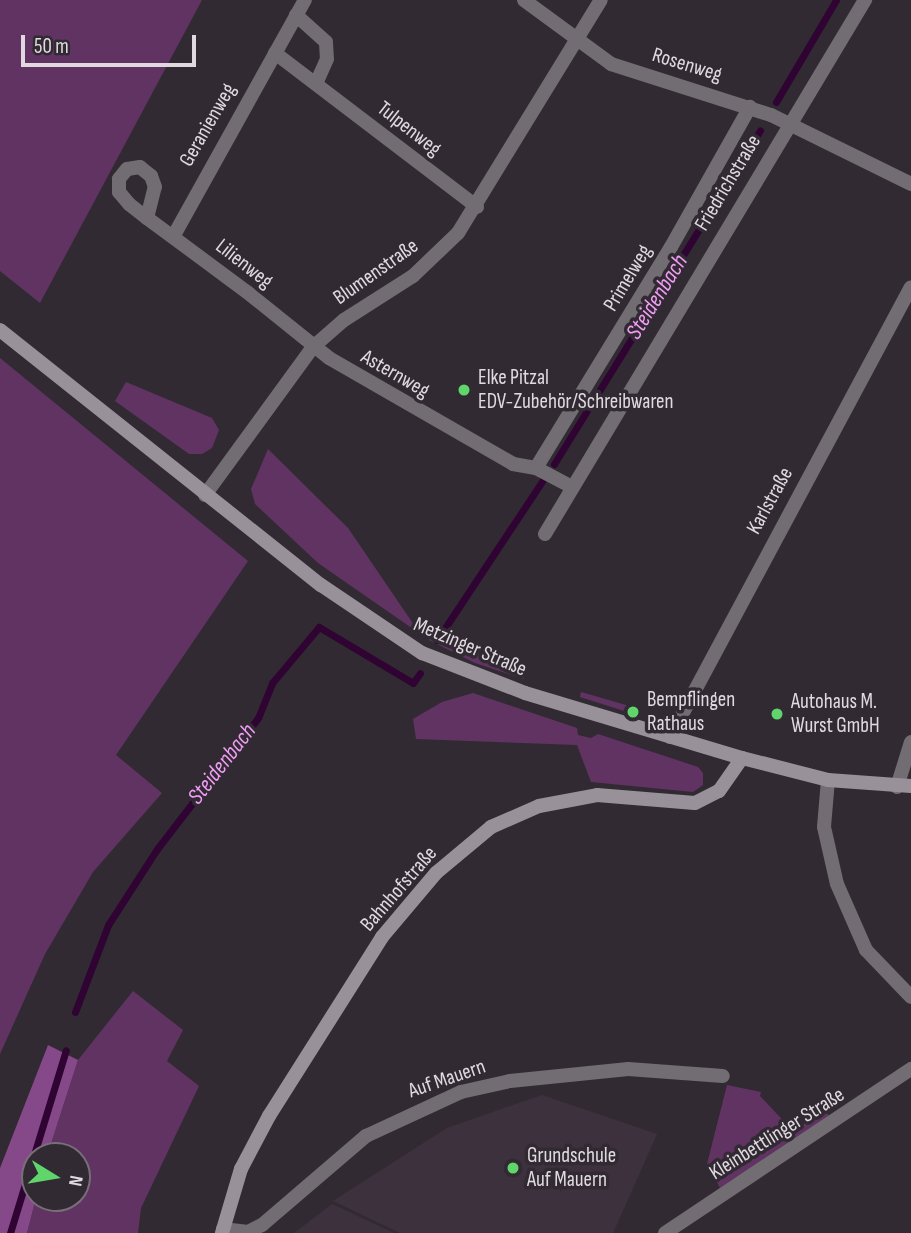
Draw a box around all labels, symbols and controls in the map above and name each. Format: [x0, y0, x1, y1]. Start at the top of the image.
scale bar [24, 21, 200, 65]
text: 50 m [34, 34, 69, 59]
street label: Rosenweg [649, 42, 725, 88]
street label: Geranienweg [174, 79, 242, 171]
street label: Tulpenweg [372, 96, 446, 162]
street label: Friedrichstraße [690, 130, 766, 236]
street label: Lilienweg [210, 234, 278, 294]
street label: Blumenstraße [329, 234, 423, 310]
street label: Primelweg [598, 240, 658, 316]
water label: Steidenbach [620, 249, 694, 345]
street label: Asternweg [356, 344, 434, 404]
place label: Elke Pitzal EDV-Zubehör/Schreibwaren [478, 365, 674, 415]
marker: Elke Pitzal EDV-Zubehör/Schreibwaren [456, 382, 472, 398]
street label: Karlstraße [741, 463, 799, 539]
street label: Metzinger Straße [410, 612, 530, 682]
place label: Bempflingen Rathaus [647, 687, 735, 737]
place label: Autohaus M. Wurst GmbH [791, 689, 880, 739]
marker: Bempflingen Rathaus [625, 704, 641, 720]
marker: Autohaus M. Wurst GmbH [769, 706, 785, 722]
water label: Steidenbach [182, 718, 262, 810]
street label: Bahnhofstraße [355, 841, 443, 937]
street label: Auf Mauern [405, 1054, 489, 1104]
street label: Kleinbettlinger Straße [705, 1082, 849, 1186]
north arrow [21, 1142, 91, 1212]
place label: Grundschule Auf Mauern [527, 1143, 616, 1193]
marker: Grundschule Auf Mauern [505, 1160, 521, 1176]
text: N [63, 1174, 87, 1188]

